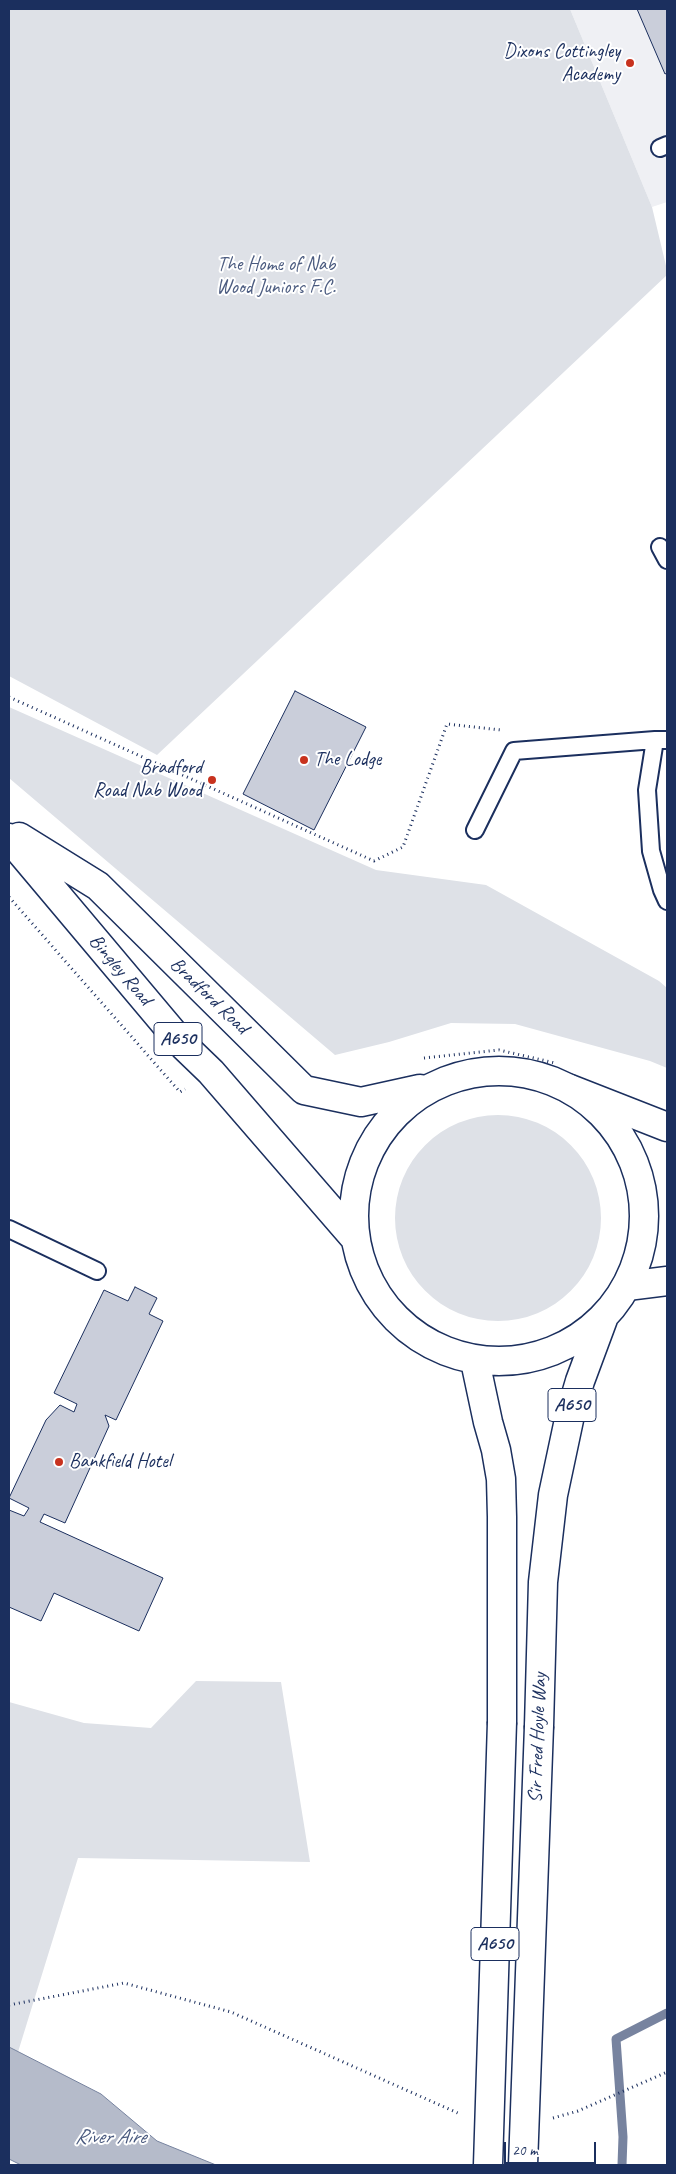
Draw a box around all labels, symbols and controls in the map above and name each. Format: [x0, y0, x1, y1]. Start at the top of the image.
place label: Dixons Cottingley Academy [504, 40, 620, 87]
marker: Dixons Cottingley Academy [624, 57, 636, 69]
park label: The Home of Nab Wood Juniors F.C. [216, 253, 336, 300]
place label: The Lodge [314, 748, 381, 772]
marker: The Lodge [298, 754, 310, 766]
place label: Bradford Road Nab Wood [93, 756, 202, 803]
marker: Bradford Road Nab Wood [206, 774, 218, 786]
street label: Bingley Road [83, 930, 157, 1010]
street label: Bradford Road [165, 953, 253, 1039]
road number: A650 [154, 1022, 202, 1056]
road number: A650 [548, 1388, 596, 1422]
place label: Bankfield Hotel [69, 1450, 171, 1474]
marker: Bankfield Hotel [53, 1456, 65, 1468]
street label: Sir Fred Hoyle Way [524, 1672, 552, 1804]
road number: A650 [471, 1928, 519, 1960]
water label: River Aire [75, 2124, 145, 2150]
scale bar [506, 2132, 598, 2164]
text: 20 m [512, 2141, 538, 2160]

